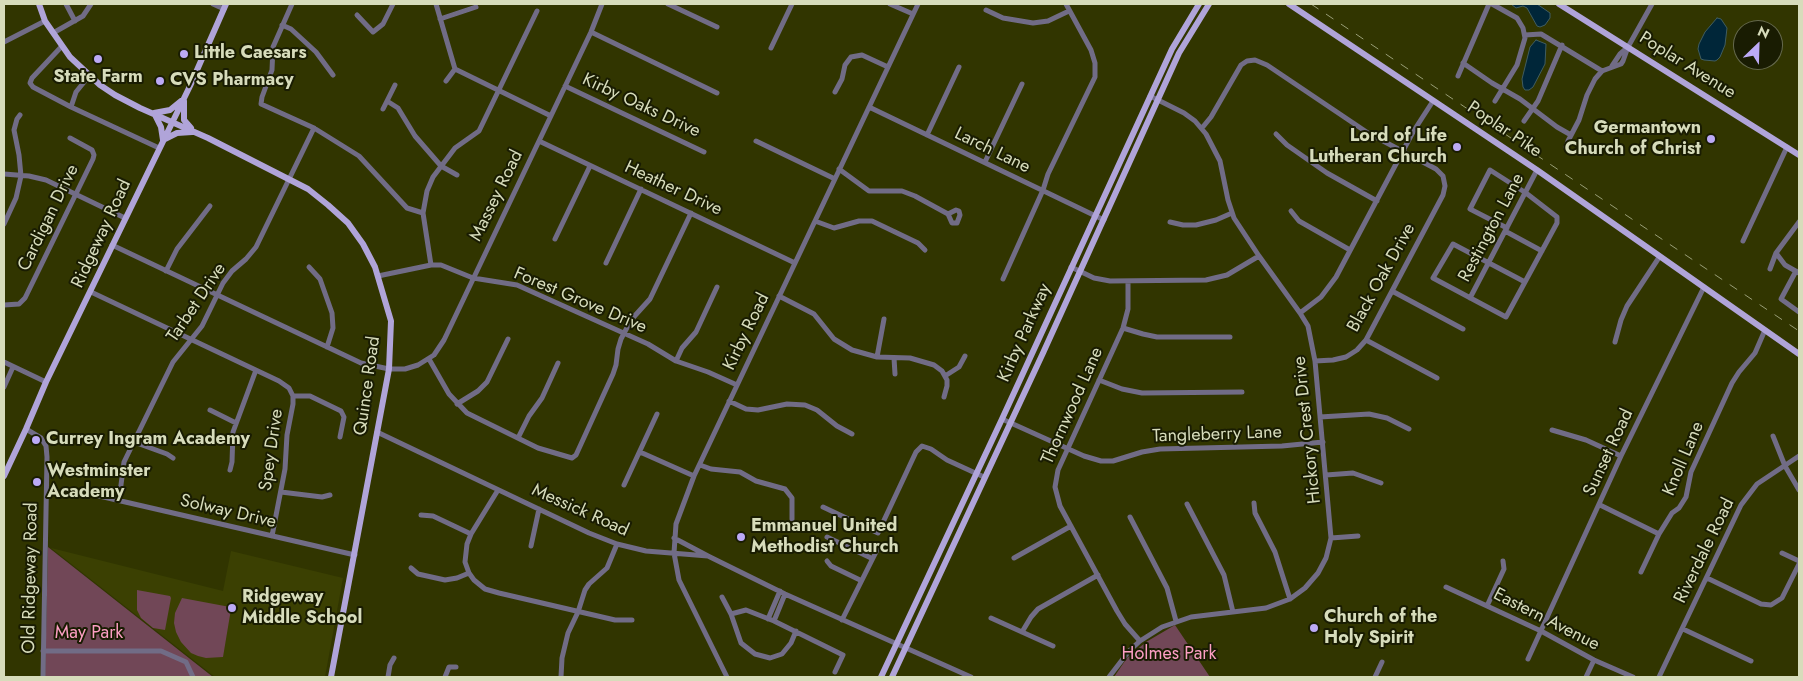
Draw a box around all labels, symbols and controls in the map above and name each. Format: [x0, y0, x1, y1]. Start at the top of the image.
north arrow [1733, 20, 1783, 70]
text: N [1755, 21, 1773, 44]
street label: Poplar Avenue [1635, 28, 1739, 104]
place label: Little Caesars [194, 43, 307, 65]
marker: Little Caesars [178, 48, 190, 60]
marker: State Farm [92, 53, 104, 65]
place label: State Farm [53, 67, 143, 89]
street label: Kirby Oaks Drive [579, 69, 703, 143]
place label: CVS Pharmacy [170, 70, 294, 92]
marker: CVS Pharmacy [154, 75, 166, 87]
street label: Poplar Pike [1463, 97, 1545, 163]
place label: Germantown Church of Christ [1565, 118, 1701, 160]
street label: Larch Lane [951, 123, 1033, 179]
place label: Lord of Life Lutheran Church [1309, 126, 1447, 168]
marker: Germantown Church of Christ [1705, 133, 1717, 145]
marker: Lord of Life Lutheran Church [1451, 141, 1463, 153]
street label: Massey Road [466, 147, 528, 245]
street label: Heather Drive [621, 157, 725, 221]
street label: Cardigan Drive [14, 161, 84, 275]
street label: Restington Lane [1454, 170, 1530, 286]
street label: Ridgeway Road [67, 176, 137, 292]
street label: Black Oak Drive [1343, 220, 1421, 336]
street label: Tarbet Drive [163, 259, 231, 347]
street label: Forest Grove Drive [510, 263, 650, 339]
street label: Kirby Parkway [994, 280, 1056, 386]
street label: Kirby Road [719, 290, 775, 374]
street label: Quince Road [350, 335, 386, 437]
street label: Thornwood Lane [1038, 344, 1108, 468]
street label: Hickory Crest Drive [1290, 355, 1326, 505]
street label: Sunset Road [1579, 406, 1639, 500]
street label: Spey Drive [256, 408, 288, 492]
street label: Knoll Lane [1659, 419, 1709, 499]
street label: Tangleberry Lane [1152, 422, 1282, 448]
place label: Currey Ingram Academy [46, 429, 250, 451]
marker: Currey Ingram Academy [30, 434, 42, 446]
place label: Westminster Academy [47, 461, 151, 504]
marker: Westminster Academy [31, 476, 43, 488]
street label: Messick Road [528, 480, 632, 542]
street label: Solway Drive [178, 490, 278, 534]
street label: Riverdale Road [1670, 495, 1740, 607]
street label: Old Ridgeway Road [19, 502, 43, 654]
place label: Emmanuel United Methodist Church [751, 516, 899, 558]
marker: Emmanuel United Methodist Church [735, 531, 747, 543]
street label: Eastern Avenue [1489, 584, 1603, 656]
place label: Ridgeway Middle School [242, 587, 362, 630]
marker: Ridgeway Middle School [226, 602, 238, 614]
place label: Church of the Holy Spirit [1324, 607, 1437, 650]
marker: Church of the Holy Spirit [1308, 622, 1320, 634]
park label: May Park [55, 623, 123, 645]
park label: Holmes Park [1122, 644, 1216, 666]

